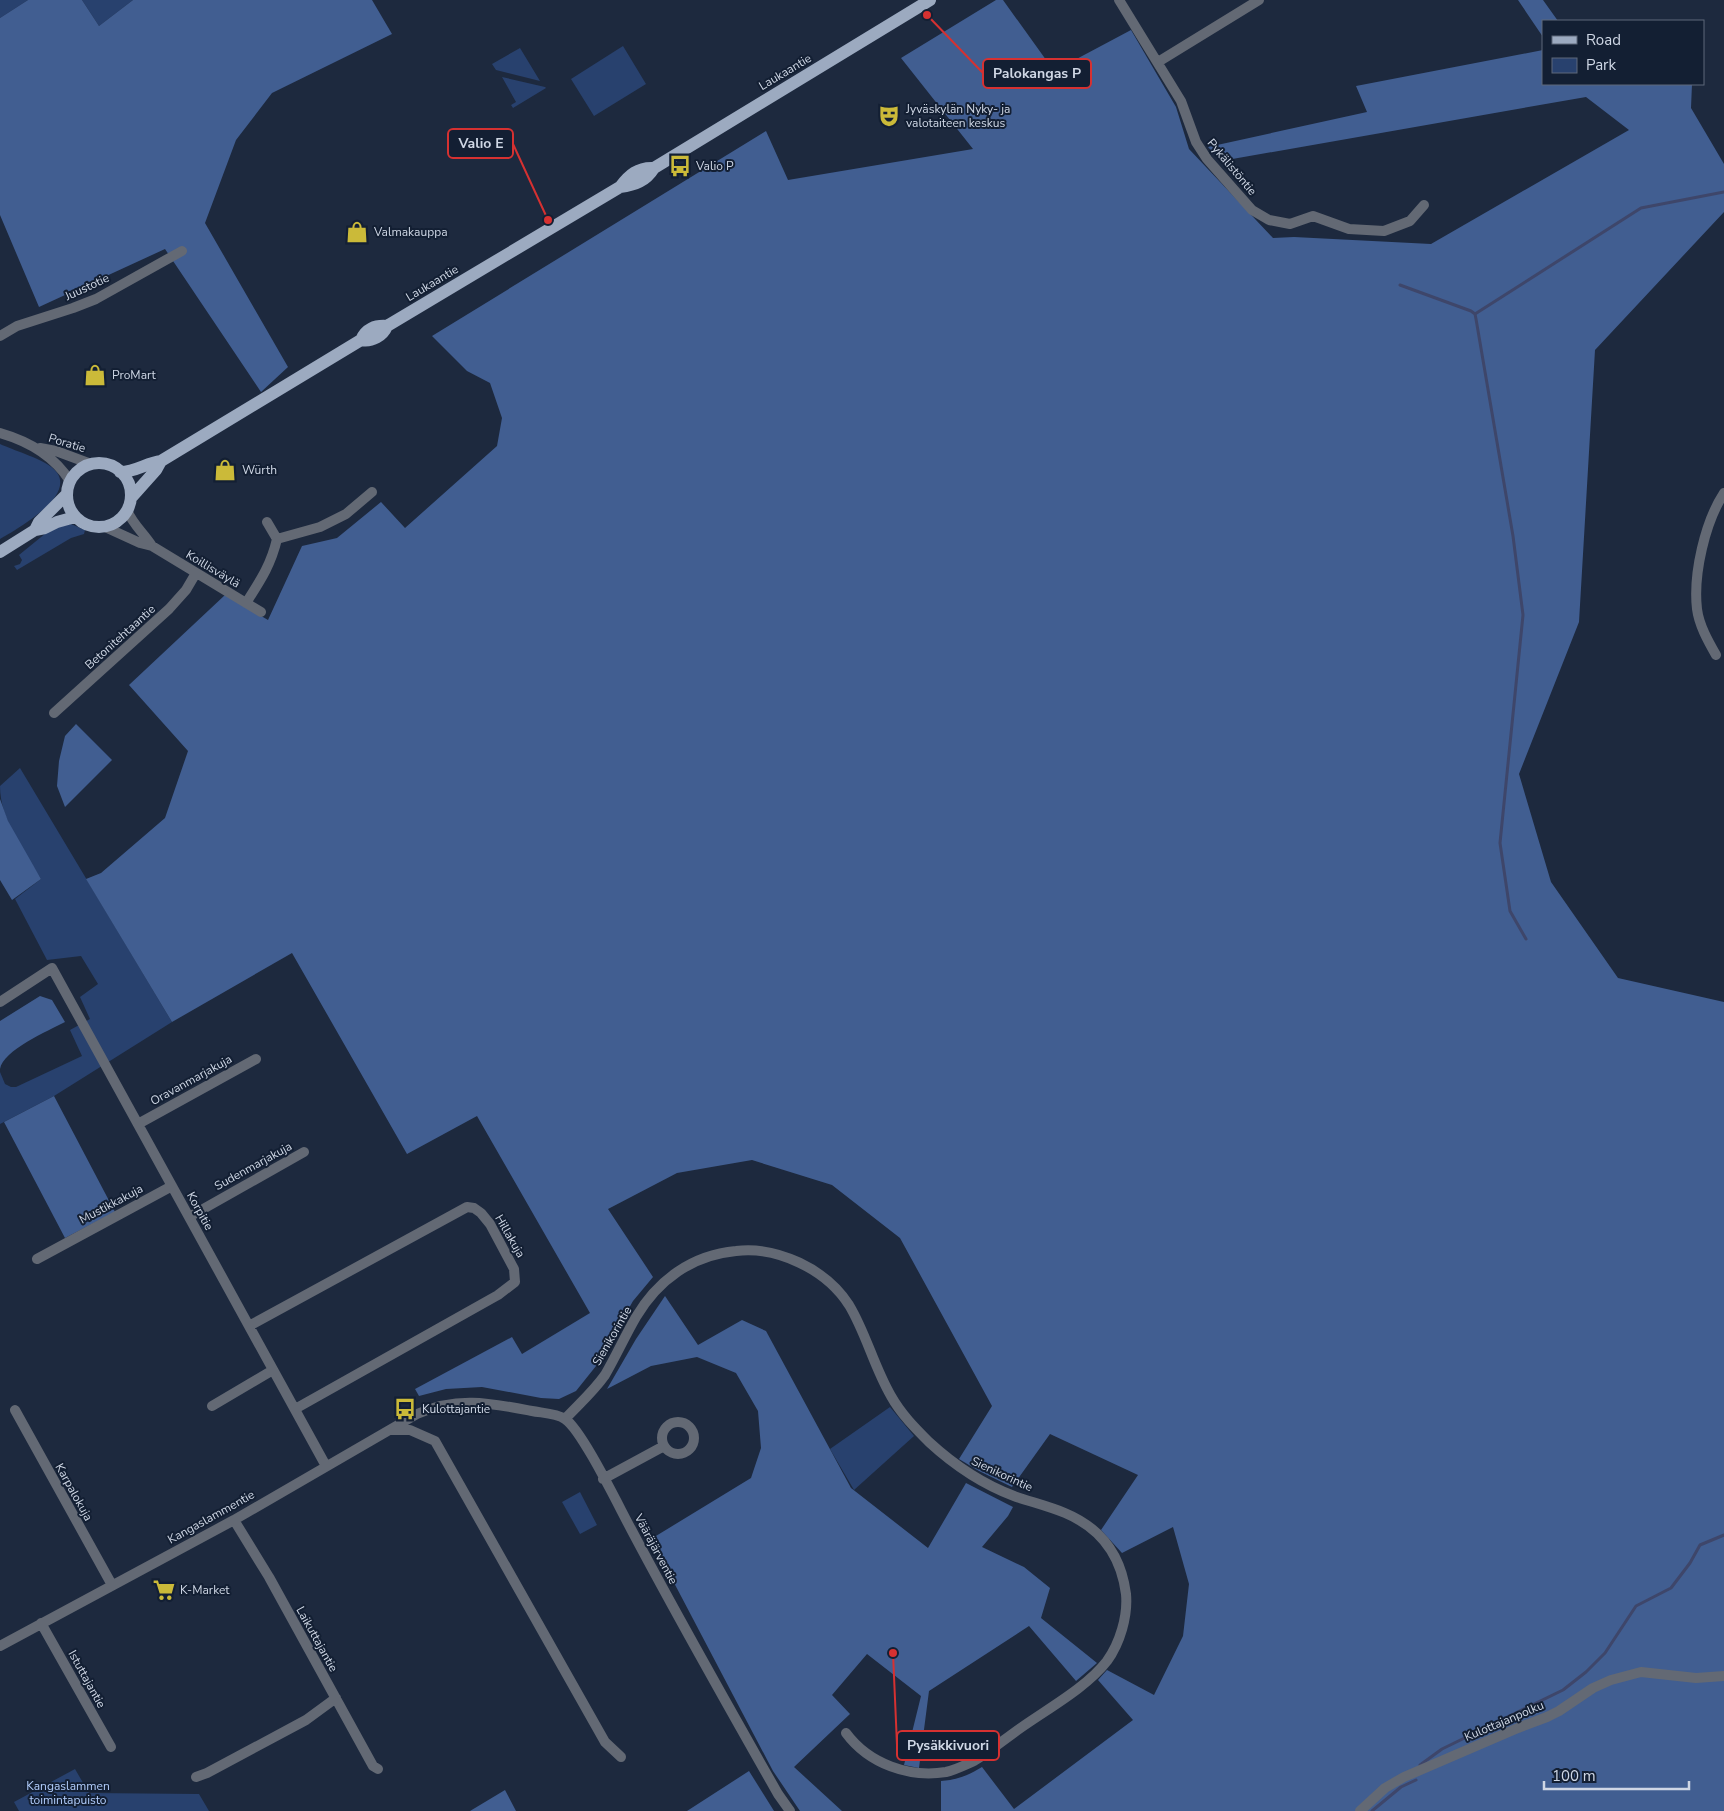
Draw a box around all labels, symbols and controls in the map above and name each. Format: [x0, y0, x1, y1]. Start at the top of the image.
legend [1542, 20, 1704, 85]
text: Road [1586, 30, 1621, 50]
street label: Laukaantie [756, 50, 814, 94]
text: Park [1586, 55, 1616, 75]
callout: Palokangas P [983, 59, 1091, 88]
text: Palokangas P [993, 64, 1081, 83]
place label: Jyväskylän Nyky- ja valotaiteen keskus [905, 101, 1010, 131]
theatre icon: Jyväskylän Nyky- ja valotaiteen keskus [876, 103, 902, 129]
callout: Valio E [448, 129, 513, 158]
text: Valio E [457, 134, 504, 153]
street label: Pykälistöntie [1204, 135, 1260, 199]
bus stop icon: Valio P [667, 153, 693, 179]
place label: Valio P [695, 158, 734, 174]
shop icon: Valmakauppa [344, 219, 370, 245]
place label: Valmakauppa [373, 224, 448, 240]
street label: Laukaantie [403, 261, 461, 305]
street label: Juustotie [61, 270, 112, 305]
shop icon: ProMart [82, 362, 108, 388]
place label: ProMart [112, 367, 157, 383]
street label: Poratie [47, 430, 87, 456]
shop icon: Würth [212, 457, 238, 483]
place label: Würth [242, 462, 277, 478]
street label: Koillisväylä [183, 546, 243, 592]
street label: Betonitehtaantie [81, 601, 159, 673]
street label: Oravanmarjakuja [147, 1051, 235, 1109]
street label: Sudenmarjakuja [211, 1138, 295, 1194]
street label: Mustikkakuja [76, 1181, 146, 1227]
street label: Korpitie [183, 1189, 217, 1233]
street label: Hillakuja [491, 1212, 529, 1260]
street label: Sienikorintie [589, 1303, 635, 1369]
bus stop icon: Kulottajantie [392, 1396, 418, 1422]
place label: Kulottajantie [422, 1401, 490, 1417]
street label: Sienikorintie [969, 1453, 1035, 1495]
street label: Karpalokuja [52, 1460, 96, 1524]
street label: Kangaslammentie [165, 1487, 257, 1547]
street label: Vääräjärventie [630, 1510, 681, 1587]
supermarket icon: K-Market [151, 1577, 177, 1603]
place label: K-Market [180, 1582, 230, 1598]
street label: Laikuttajantie [292, 1603, 342, 1675]
street label: Istuttajantie [65, 1647, 109, 1711]
street label: Kulottajanpolku [1462, 1697, 1546, 1745]
callout: Pysäkkivuori [897, 1731, 999, 1760]
text: Pysäkkivuori [907, 1736, 989, 1755]
scale bar [1544, 1758, 1689, 1790]
text: 100 m [1552, 1766, 1596, 1786]
park label: Kangaslammen toimintapuisto [26, 1778, 110, 1808]

